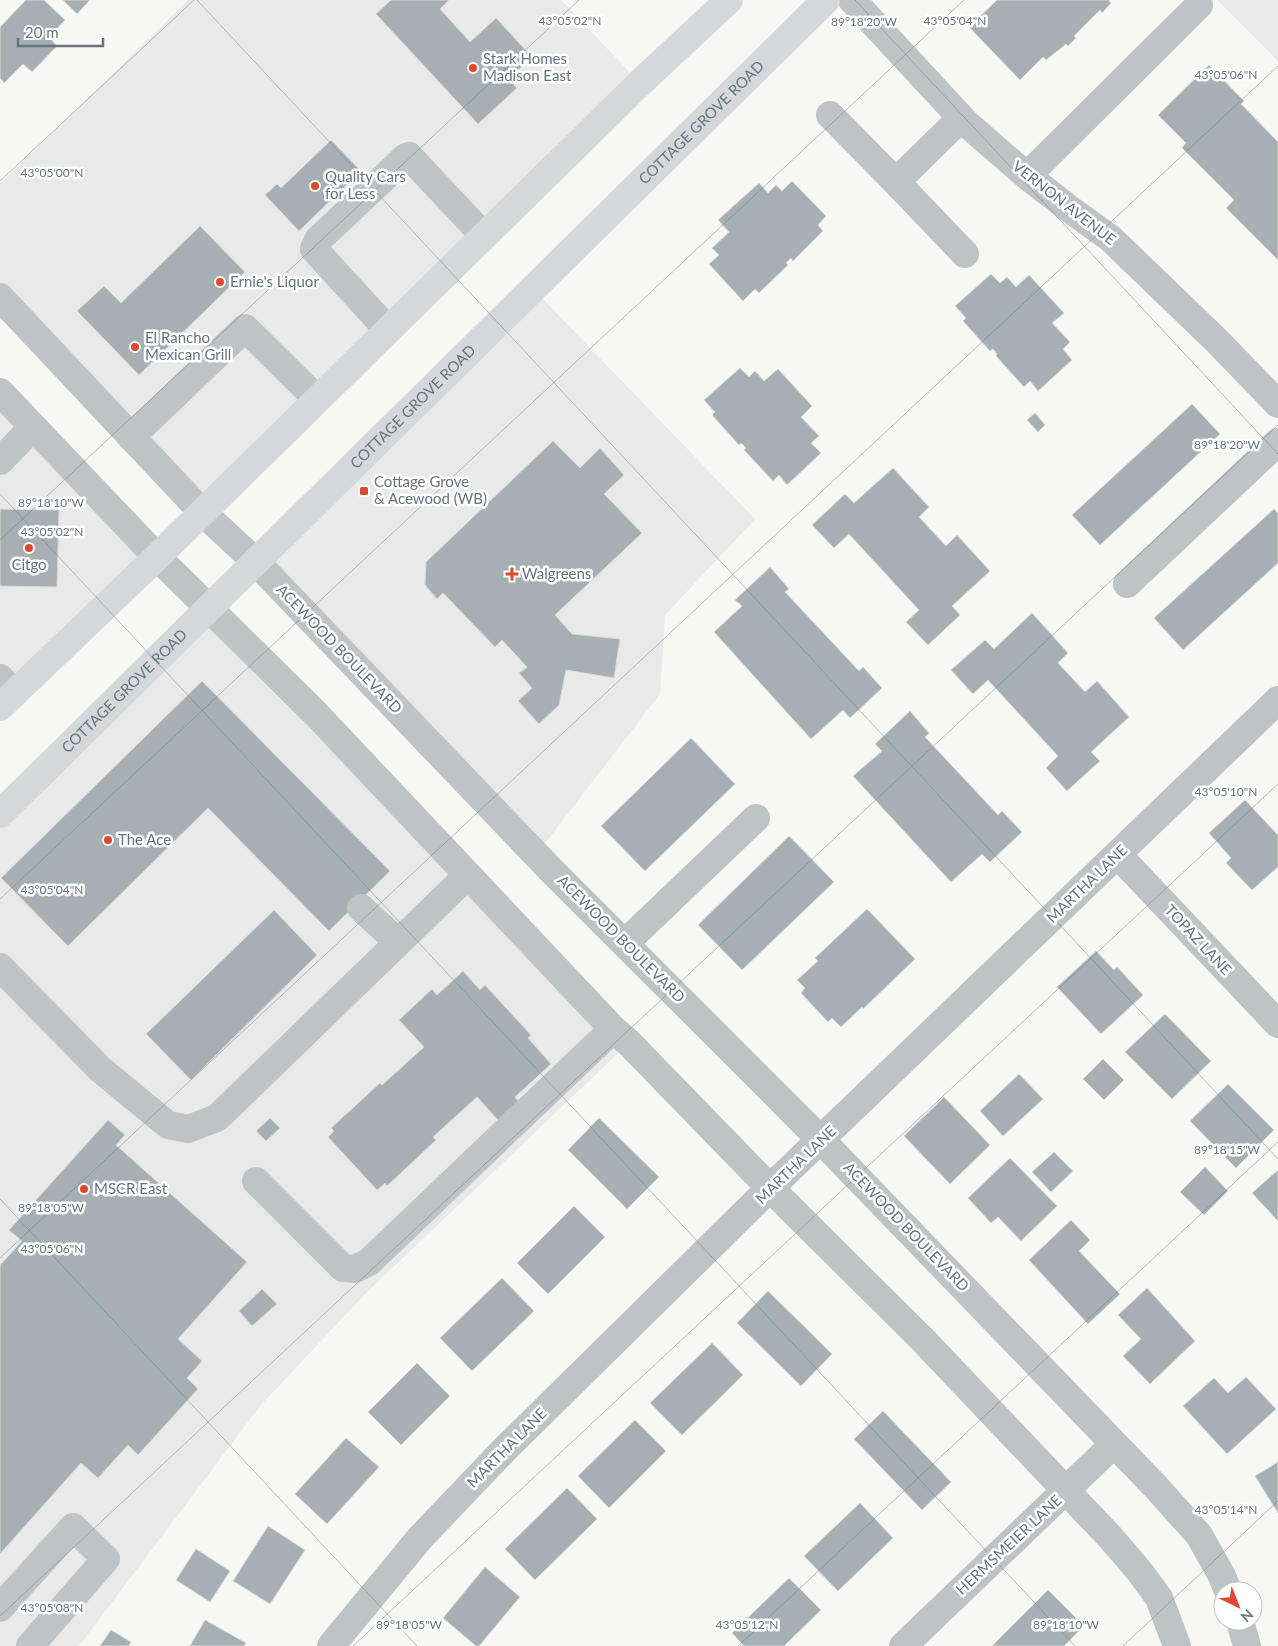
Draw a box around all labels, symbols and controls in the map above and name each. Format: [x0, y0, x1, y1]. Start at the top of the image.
text: 43°05'02"N [539, 13, 601, 28]
text: 43°05'04"N [924, 13, 986, 28]
text: 89°18'20"W [831, 14, 898, 29]
scale bar [18, 15, 102, 47]
text: 20 m [25, 23, 59, 41]
place label: Stark Homes Madison East [483, 49, 572, 84]
street label: COTTAGE GROVE ROAD [634, 56, 767, 188]
marker: Stark Homes Madison East [467, 62, 479, 74]
text: 43°05'06"N [1195, 67, 1257, 82]
street label: VERNON AVENUE [1010, 156, 1120, 248]
text: 43°05'00"N [21, 165, 83, 180]
place label: Quality Cars for Less [325, 167, 406, 202]
marker: Quality Cars for Less [309, 180, 321, 192]
place label: Ernie's Liquor [230, 272, 319, 290]
marker: Ernie's Liquor [214, 276, 226, 288]
place label: El Rancho Mexican Grill [145, 328, 231, 363]
marker: El Rancho Mexican Grill [129, 341, 141, 353]
street label: COTTAGE GROVE ROAD [346, 341, 479, 472]
text: 89°18'20"W [1194, 437, 1261, 452]
place label: Cottage Grove & Acewood (WB) [374, 472, 487, 507]
marker: Cottage Grove & Acewood (WB) [358, 485, 370, 497]
text: 89°18'10"W [18, 495, 85, 510]
text: 43°05'02"N [21, 524, 83, 539]
marker: Citgo [23, 542, 35, 554]
place label: Citgo [11, 555, 47, 573]
place label: Walgreens [522, 564, 591, 582]
marker: Walgreens [506, 568, 518, 580]
street label: ACEWOOD BOULEVARD [273, 580, 406, 717]
street label: COTTAGE GROVE ROAD [58, 625, 190, 756]
text: 43°05'10"N [1195, 784, 1257, 799]
place label: The Ace [118, 830, 171, 848]
marker: The Ace [102, 834, 114, 846]
street label: MARTHA LANE [1042, 840, 1130, 926]
street label: ACEWOOD BOULEVARD [554, 871, 689, 1006]
text: 43°05'04"N [21, 882, 83, 897]
street label: TOPAZ LANE [1162, 900, 1236, 978]
street label: MARTHA LANE [751, 1121, 839, 1207]
text: 89°18'15"W [1194, 1142, 1261, 1157]
street label: ACEWOOD BOULEVARD [840, 1158, 973, 1295]
place label: MSCR East [94, 1179, 168, 1197]
marker: MSCR East [78, 1183, 90, 1195]
text: 89°18'05"W [18, 1200, 85, 1215]
text: 43°05'06"N [21, 1241, 83, 1256]
street label: MARTHA LANE [463, 1404, 550, 1491]
street label: HERMSMEIER LANE [952, 1491, 1065, 1598]
text: 43°05'14"N [1195, 1502, 1257, 1517]
north arrow [1213, 1581, 1263, 1631]
text: 43°05'08"N [21, 1600, 83, 1615]
text: N [1237, 1606, 1257, 1626]
text: 89°18'05"W [376, 1617, 443, 1632]
text: 43°05'12"N [716, 1617, 778, 1632]
text: 89°18'10"W [1033, 1617, 1100, 1632]

